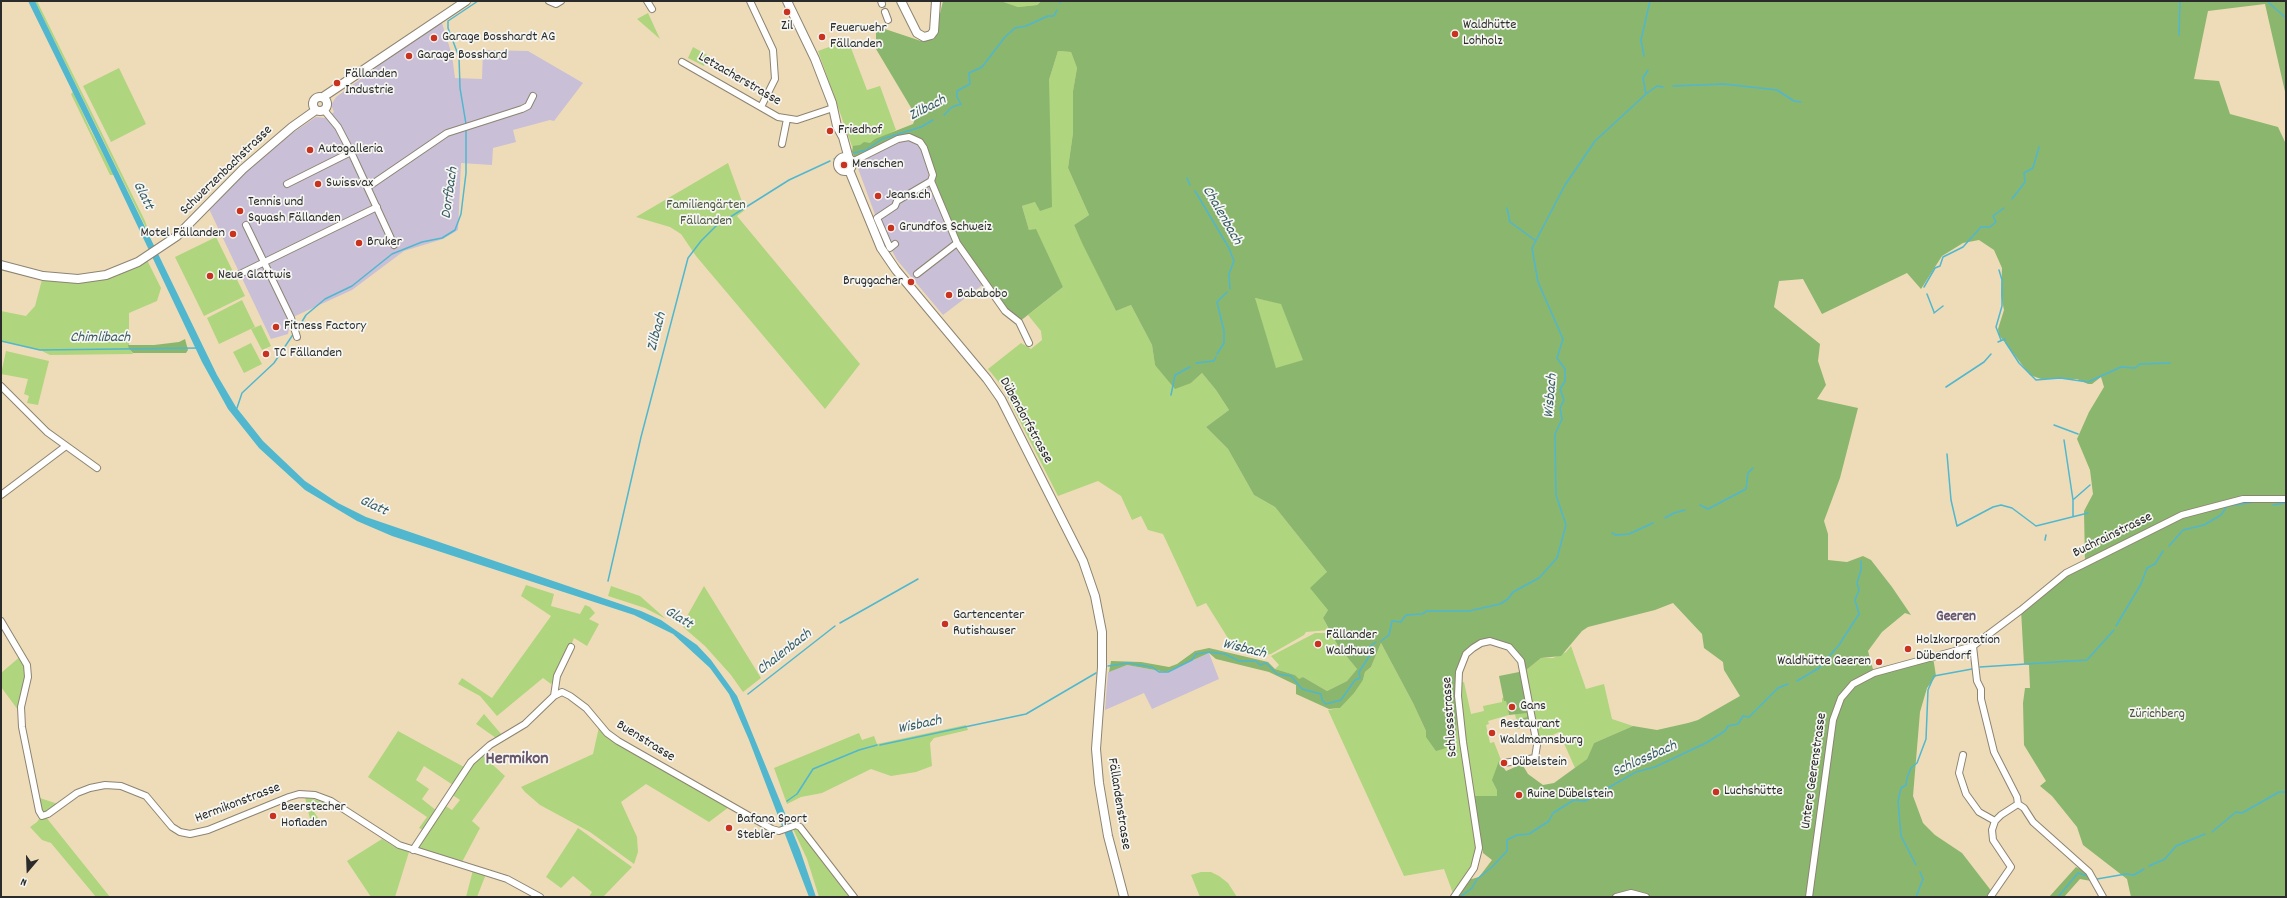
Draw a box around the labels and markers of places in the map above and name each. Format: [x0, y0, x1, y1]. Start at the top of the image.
marker: Zil [782, 7, 792, 17]
place label: Waldhütte Lohholz [1463, 18, 1516, 50]
place label: Zil [781, 19, 793, 35]
place label: Feuerwehr Fällanden [830, 21, 887, 54]
marker: Waldhütte Lohholz [1450, 29, 1460, 39]
place label: Garage Bosshardt AG [442, 30, 555, 46]
marker: Feuerwehr Fällanden [817, 32, 827, 42]
marker: Garage Bosshardt AG [429, 33, 439, 43]
place label: Garage Bosshard [417, 48, 507, 64]
marker: Garage Bosshard [404, 51, 414, 61]
place label: Fällanden Industrie [345, 67, 397, 100]
marker: Fällanden Industrie [332, 78, 342, 88]
place label: Friedhof [838, 123, 882, 139]
marker: Friedhof [825, 126, 835, 136]
place label: Autogalleria [318, 142, 383, 158]
marker: Autogalleria [305, 145, 315, 155]
place label: Menschen [852, 157, 903, 173]
marker: Menschen [839, 160, 849, 170]
place label: Swissvax [326, 176, 373, 192]
marker: Swissvax [313, 179, 323, 189]
place label: Jeans.ch [886, 188, 931, 204]
marker: Jeans.ch [873, 191, 883, 201]
place label: Tennis und Squash Fällanden [248, 195, 341, 228]
marker: Tennis und Squash Fällanden [235, 206, 245, 216]
place label: Grundfos Schweiz [899, 220, 992, 236]
marker: Grundfos Schweiz [886, 223, 896, 233]
place label: Motel Fällanden [141, 226, 225, 242]
marker: Motel Fällanden [228, 229, 238, 239]
place label: Bruker [367, 235, 402, 251]
marker: Bruker [354, 238, 364, 248]
place label: Neue Glattwis [218, 268, 291, 284]
marker: Neue Glattwis [205, 271, 215, 281]
place label: Bruggacher [843, 274, 903, 290]
marker: Bruggacher [906, 277, 916, 287]
place label: Bababobo [957, 287, 1007, 303]
marker: Bababobo [944, 290, 954, 300]
place label: Fitness Factory [284, 319, 366, 335]
marker: Fitness Factory [271, 322, 281, 332]
place label: TC Fällanden [274, 346, 342, 362]
marker: TC Fällanden [261, 349, 271, 359]
place label: Gartencenter Rutishauser [953, 608, 1024, 640]
marker: Gartencenter Rutishauser [940, 619, 950, 629]
place label: Fällander Waldhuus [1326, 628, 1377, 660]
place label: Holzkorporation Dübendorf [1916, 633, 2000, 666]
marker: Fällander Waldhuus [1313, 639, 1323, 649]
marker: Holzkorporation Dübendorf [1903, 644, 1913, 654]
place label: Waldhütte Geeren [1777, 654, 1871, 670]
marker: Waldhütte Geeren [1874, 657, 1884, 667]
place label: Gans [1520, 699, 1546, 715]
marker: Gans [1507, 702, 1517, 712]
place label: Restaurant Waldmannsburg [1500, 717, 1583, 750]
marker: Restaurant Waldmannsburg [1487, 728, 1497, 738]
place label: Dübelstein [1512, 755, 1567, 771]
marker: Dübelstein [1499, 758, 1509, 768]
place label: Luchshütte [1724, 784, 1783, 800]
place label: Ruine Dübelstein [1527, 787, 1613, 803]
marker: Luchshütte [1711, 787, 1721, 797]
marker: Ruine Dübelstein [1514, 790, 1524, 800]
place label: Beerstecher Hofladen [281, 800, 346, 832]
marker: Beerstecher Hofladen [268, 811, 278, 821]
place label: Bafana Sport Stebler [737, 812, 807, 844]
marker: Bafana Sport Stebler [724, 823, 734, 833]

